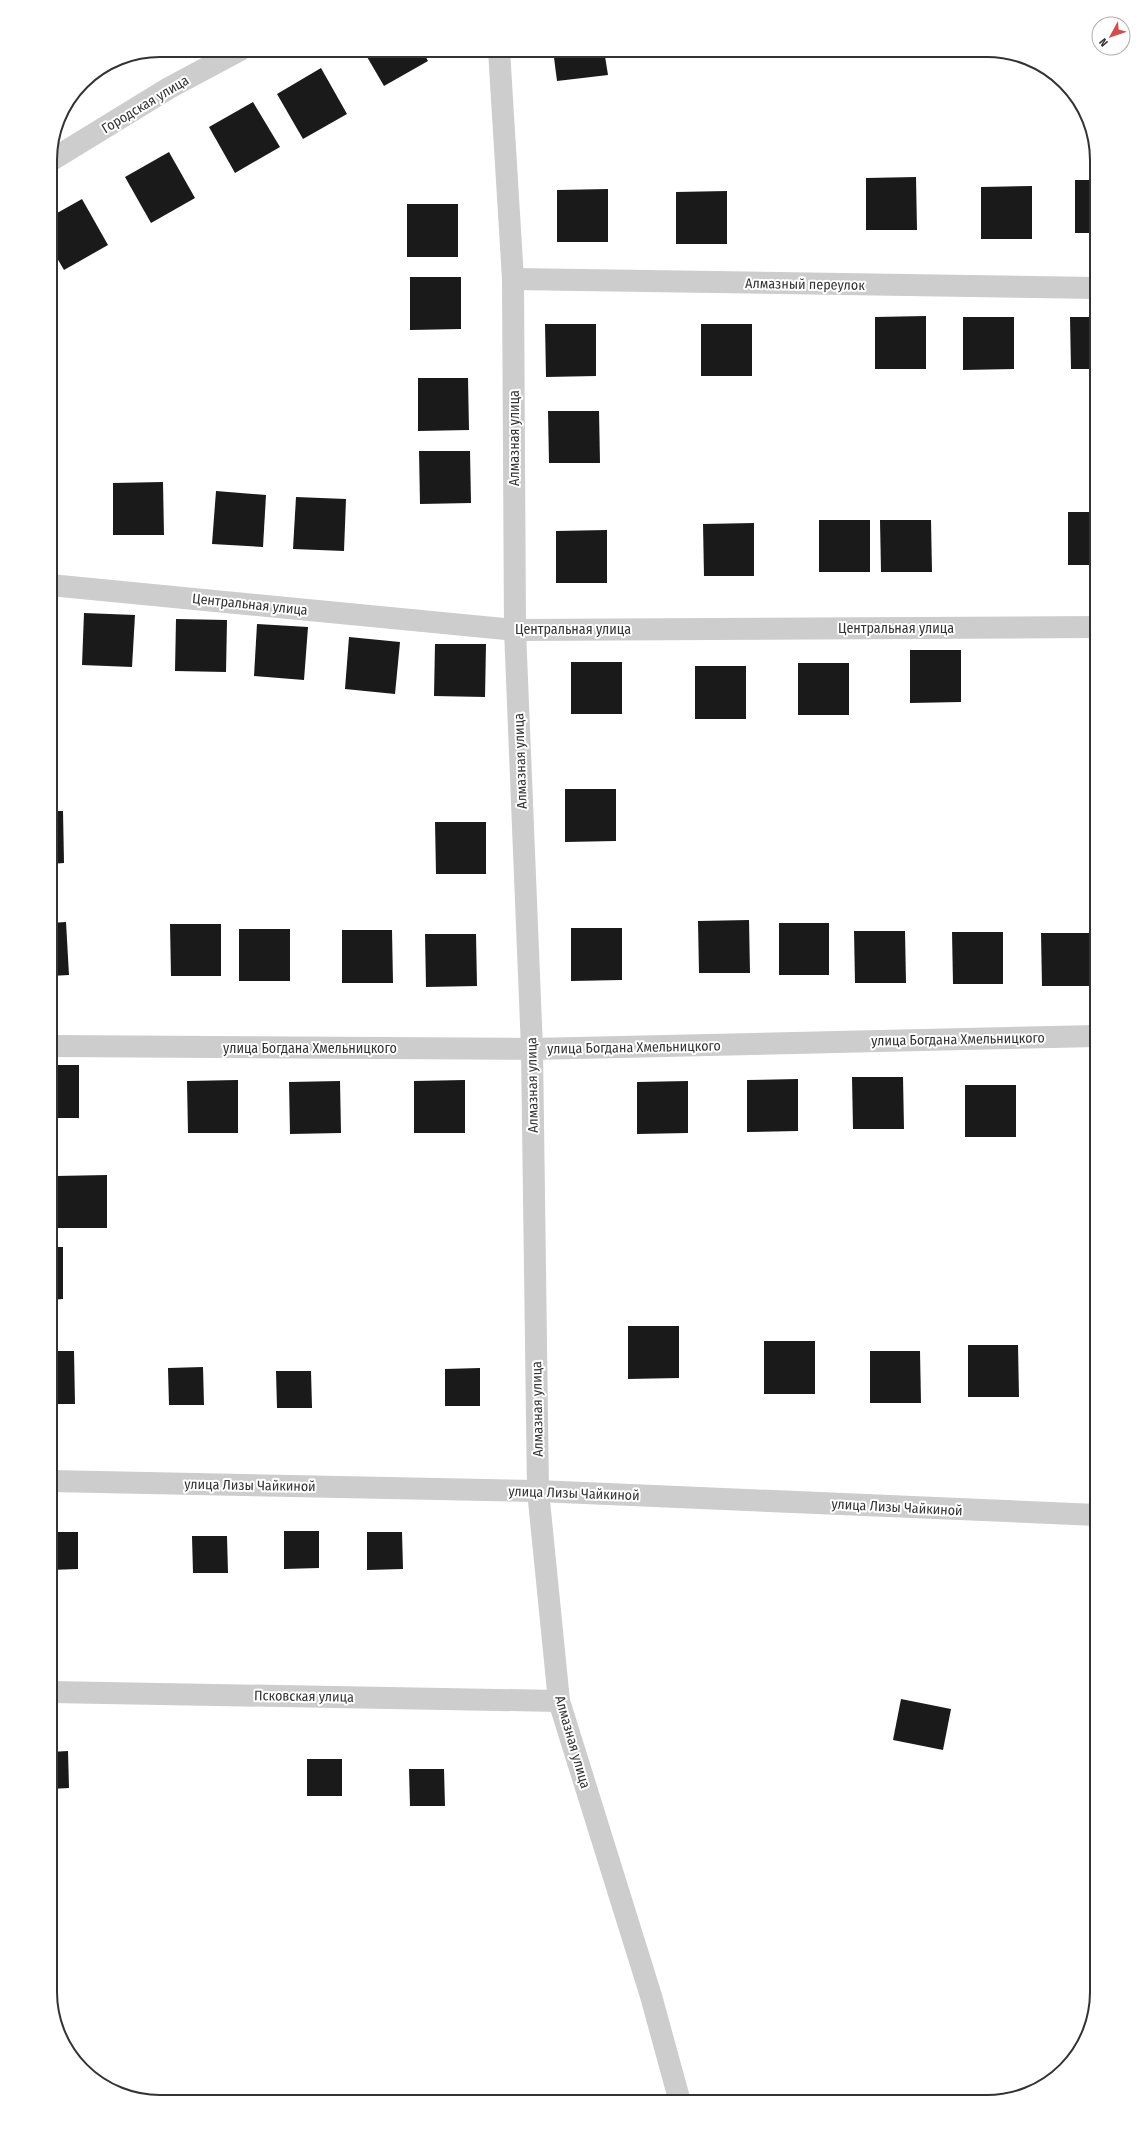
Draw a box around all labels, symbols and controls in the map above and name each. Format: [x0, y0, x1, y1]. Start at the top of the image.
north arrow [1091, 16, 1131, 56]
text: N [1097, 35, 1111, 49]
street label: Городская улица [99, 72, 192, 137]
street label: Алмазный переулок [745, 275, 865, 294]
street label: Алмазная улица [506, 390, 523, 486]
street label: Центральная улица [191, 590, 309, 619]
street label: Центральная улица [838, 620, 954, 637]
street label: Центральная улица [515, 621, 631, 638]
street label: Алмазная улица [510, 713, 531, 809]
street label: улица Богдана Хмельницкого [871, 1029, 1045, 1050]
street label: Алмазная улица [523, 1037, 542, 1133]
street label: улица Богдана Хмельницкого [547, 1037, 721, 1058]
street label: улица Богдана Хмельницкого [223, 1040, 397, 1057]
street label: Алмазная улица [528, 1361, 547, 1457]
street label: улица Лизы Чайкиной [184, 1476, 316, 1495]
street label: улица Лизы Чайкиной [508, 1483, 640, 1504]
street label: улица Лизы Чайкиной [831, 1496, 963, 1519]
street label: Псковская улица [254, 1687, 354, 1706]
street label: Алмазная улица [551, 1694, 594, 1791]

